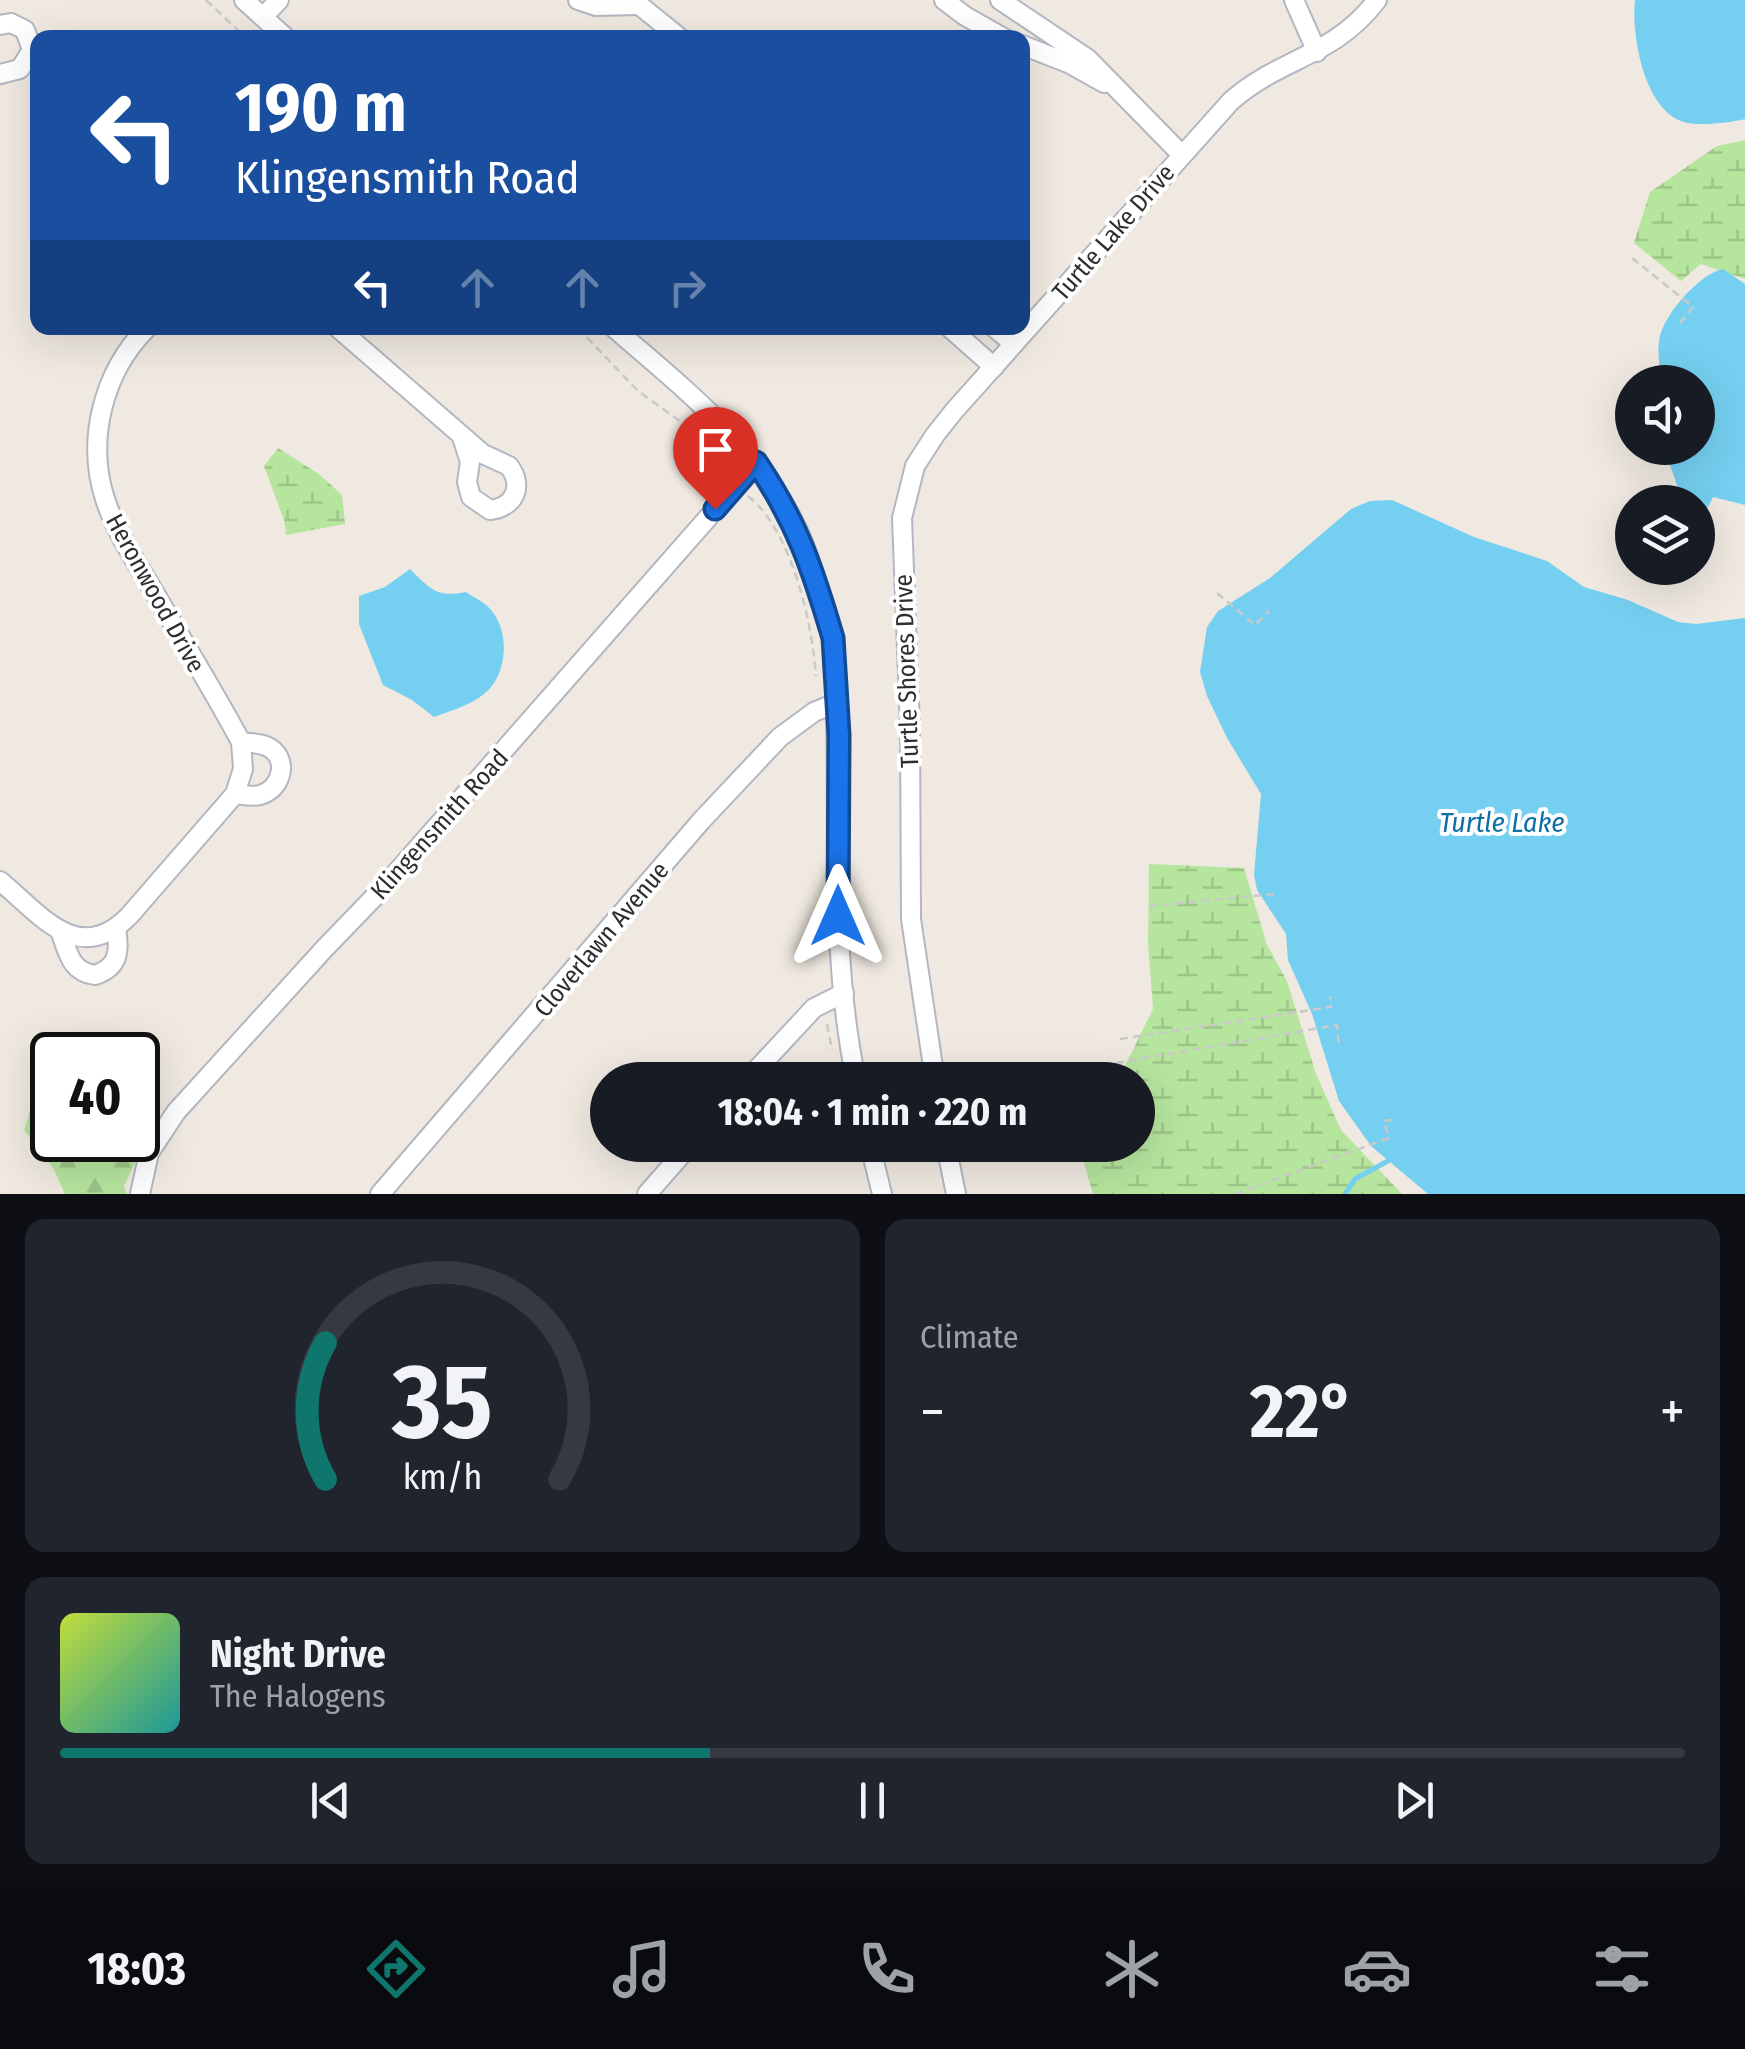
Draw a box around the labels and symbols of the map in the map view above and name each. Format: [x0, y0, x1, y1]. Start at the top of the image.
street label: Turtle Lake Drive [1046, 158, 1181, 307]
pin [673, 407, 758, 510]
street label: Heronwood Drive [99, 509, 211, 678]
street label: Turtle Shores Drive [889, 574, 925, 768]
street label: Klingensmith Road [365, 743, 515, 906]
water label: Turtle Lake [1439, 806, 1565, 839]
street label: Cloverlawn Avenue [528, 856, 675, 1023]
position arrow [786, 864, 890, 968]
speed limit sign: 40 [30, 1032, 160, 1162]

